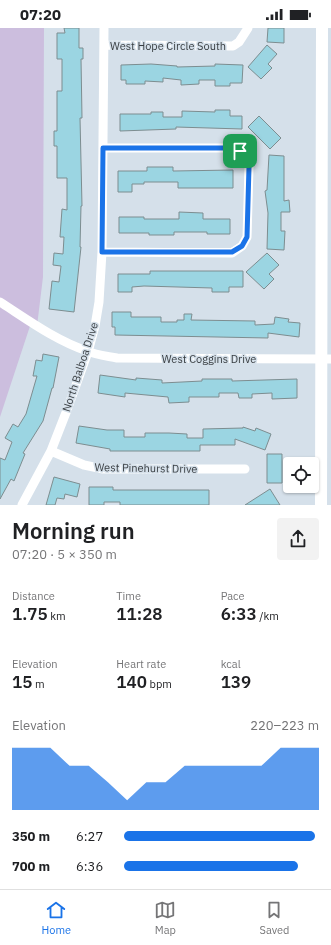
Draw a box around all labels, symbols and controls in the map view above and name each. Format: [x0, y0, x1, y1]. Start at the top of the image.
text: 07:20 [20, 5, 61, 24]
street label: West Hope Circle South [110, 39, 226, 53]
pin [223, 134, 257, 168]
icon: arrive [229, 140, 251, 162]
street label: North Balboa Drive [59, 320, 101, 414]
street label: West Coggins Drive [162, 352, 256, 366]
map controls [283, 457, 319, 493]
button: locate [283, 457, 319, 493]
street label: West Pinehurst Drive [94, 460, 198, 476]
text: Morning run [12, 516, 135, 545]
button: share [277, 518, 319, 560]
text: 07:20 · 5 × 350 m [12, 546, 117, 563]
text: Distance [12, 589, 55, 603]
text: Time [116, 589, 141, 603]
text: Pace [221, 589, 245, 603]
text: 1.75 [12, 603, 48, 625]
text: 11:28 [116, 603, 163, 625]
text: 6:33 [221, 603, 257, 625]
text: km [48, 609, 66, 623]
text: /km [257, 609, 279, 623]
text: Elevation [12, 657, 58, 671]
text: Heart rate [116, 657, 166, 671]
text: kcal [221, 657, 241, 671]
text: 15 [12, 671, 32, 693]
text: 140 [116, 671, 147, 693]
text: 139 [221, 671, 251, 693]
text: m [32, 677, 45, 691]
text: bpm [147, 677, 172, 691]
text: Elevation [12, 717, 66, 734]
text: 220–223 m [250, 717, 319, 734]
text: 350 m [12, 828, 50, 845]
text: 6:27 [76, 828, 103, 845]
text: 700 m [12, 858, 50, 875]
text: 6:36 [76, 858, 103, 875]
tab: Home [42, 899, 71, 937]
tab: Map [154, 899, 176, 937]
tab: Saved [259, 899, 289, 937]

